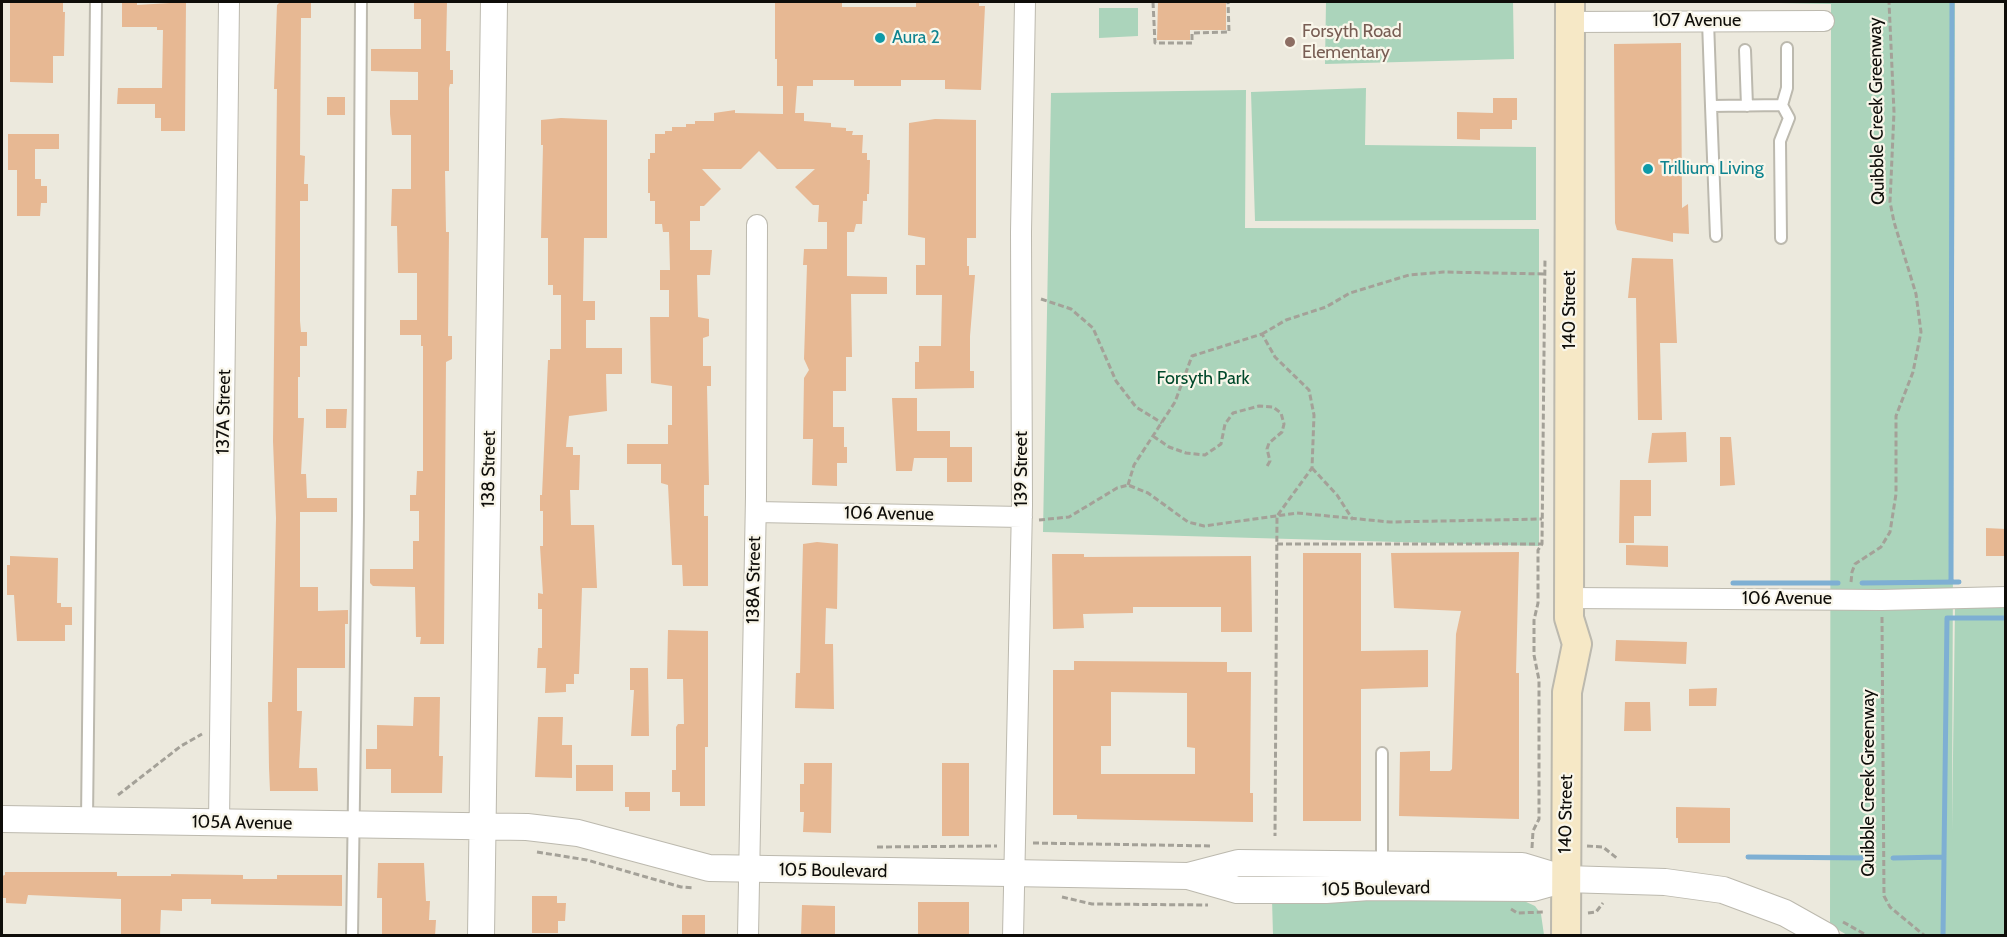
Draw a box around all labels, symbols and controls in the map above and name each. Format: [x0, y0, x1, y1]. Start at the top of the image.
street label: 107 Avenue [1653, 10, 1741, 32]
street label: Quibble Creek Greenway [1865, 17, 1889, 205]
place label: Forsyth Road Elementary [1302, 21, 1402, 63]
place label: Aura 2 [892, 27, 940, 49]
marker: Aura 2 [873, 31, 887, 45]
marker: Forsyth Road Elementary [1283, 35, 1297, 49]
place label: Trillium Living [1660, 158, 1764, 180]
marker: Trillium Living [1641, 162, 1655, 176]
street label: 140 Street [1559, 270, 1581, 350]
park label: Forsyth Park [1156, 368, 1250, 390]
street label: 137A Street [212, 369, 236, 455]
street label: 138 Street [478, 430, 500, 508]
street label: 139 Street [1011, 431, 1033, 507]
street label: 106 Avenue [844, 502, 934, 526]
street label: 138A Street [742, 536, 766, 624]
street label: 106 Avenue [1742, 588, 1832, 610]
street label: Quibble Creek Greenway [1858, 689, 1880, 877]
street label: 140 Street [1555, 774, 1577, 854]
street label: 105A Avenue [192, 811, 292, 835]
street label: 105 Boulevard [779, 859, 887, 883]
street label: 105 Boulevard [1322, 877, 1430, 901]

